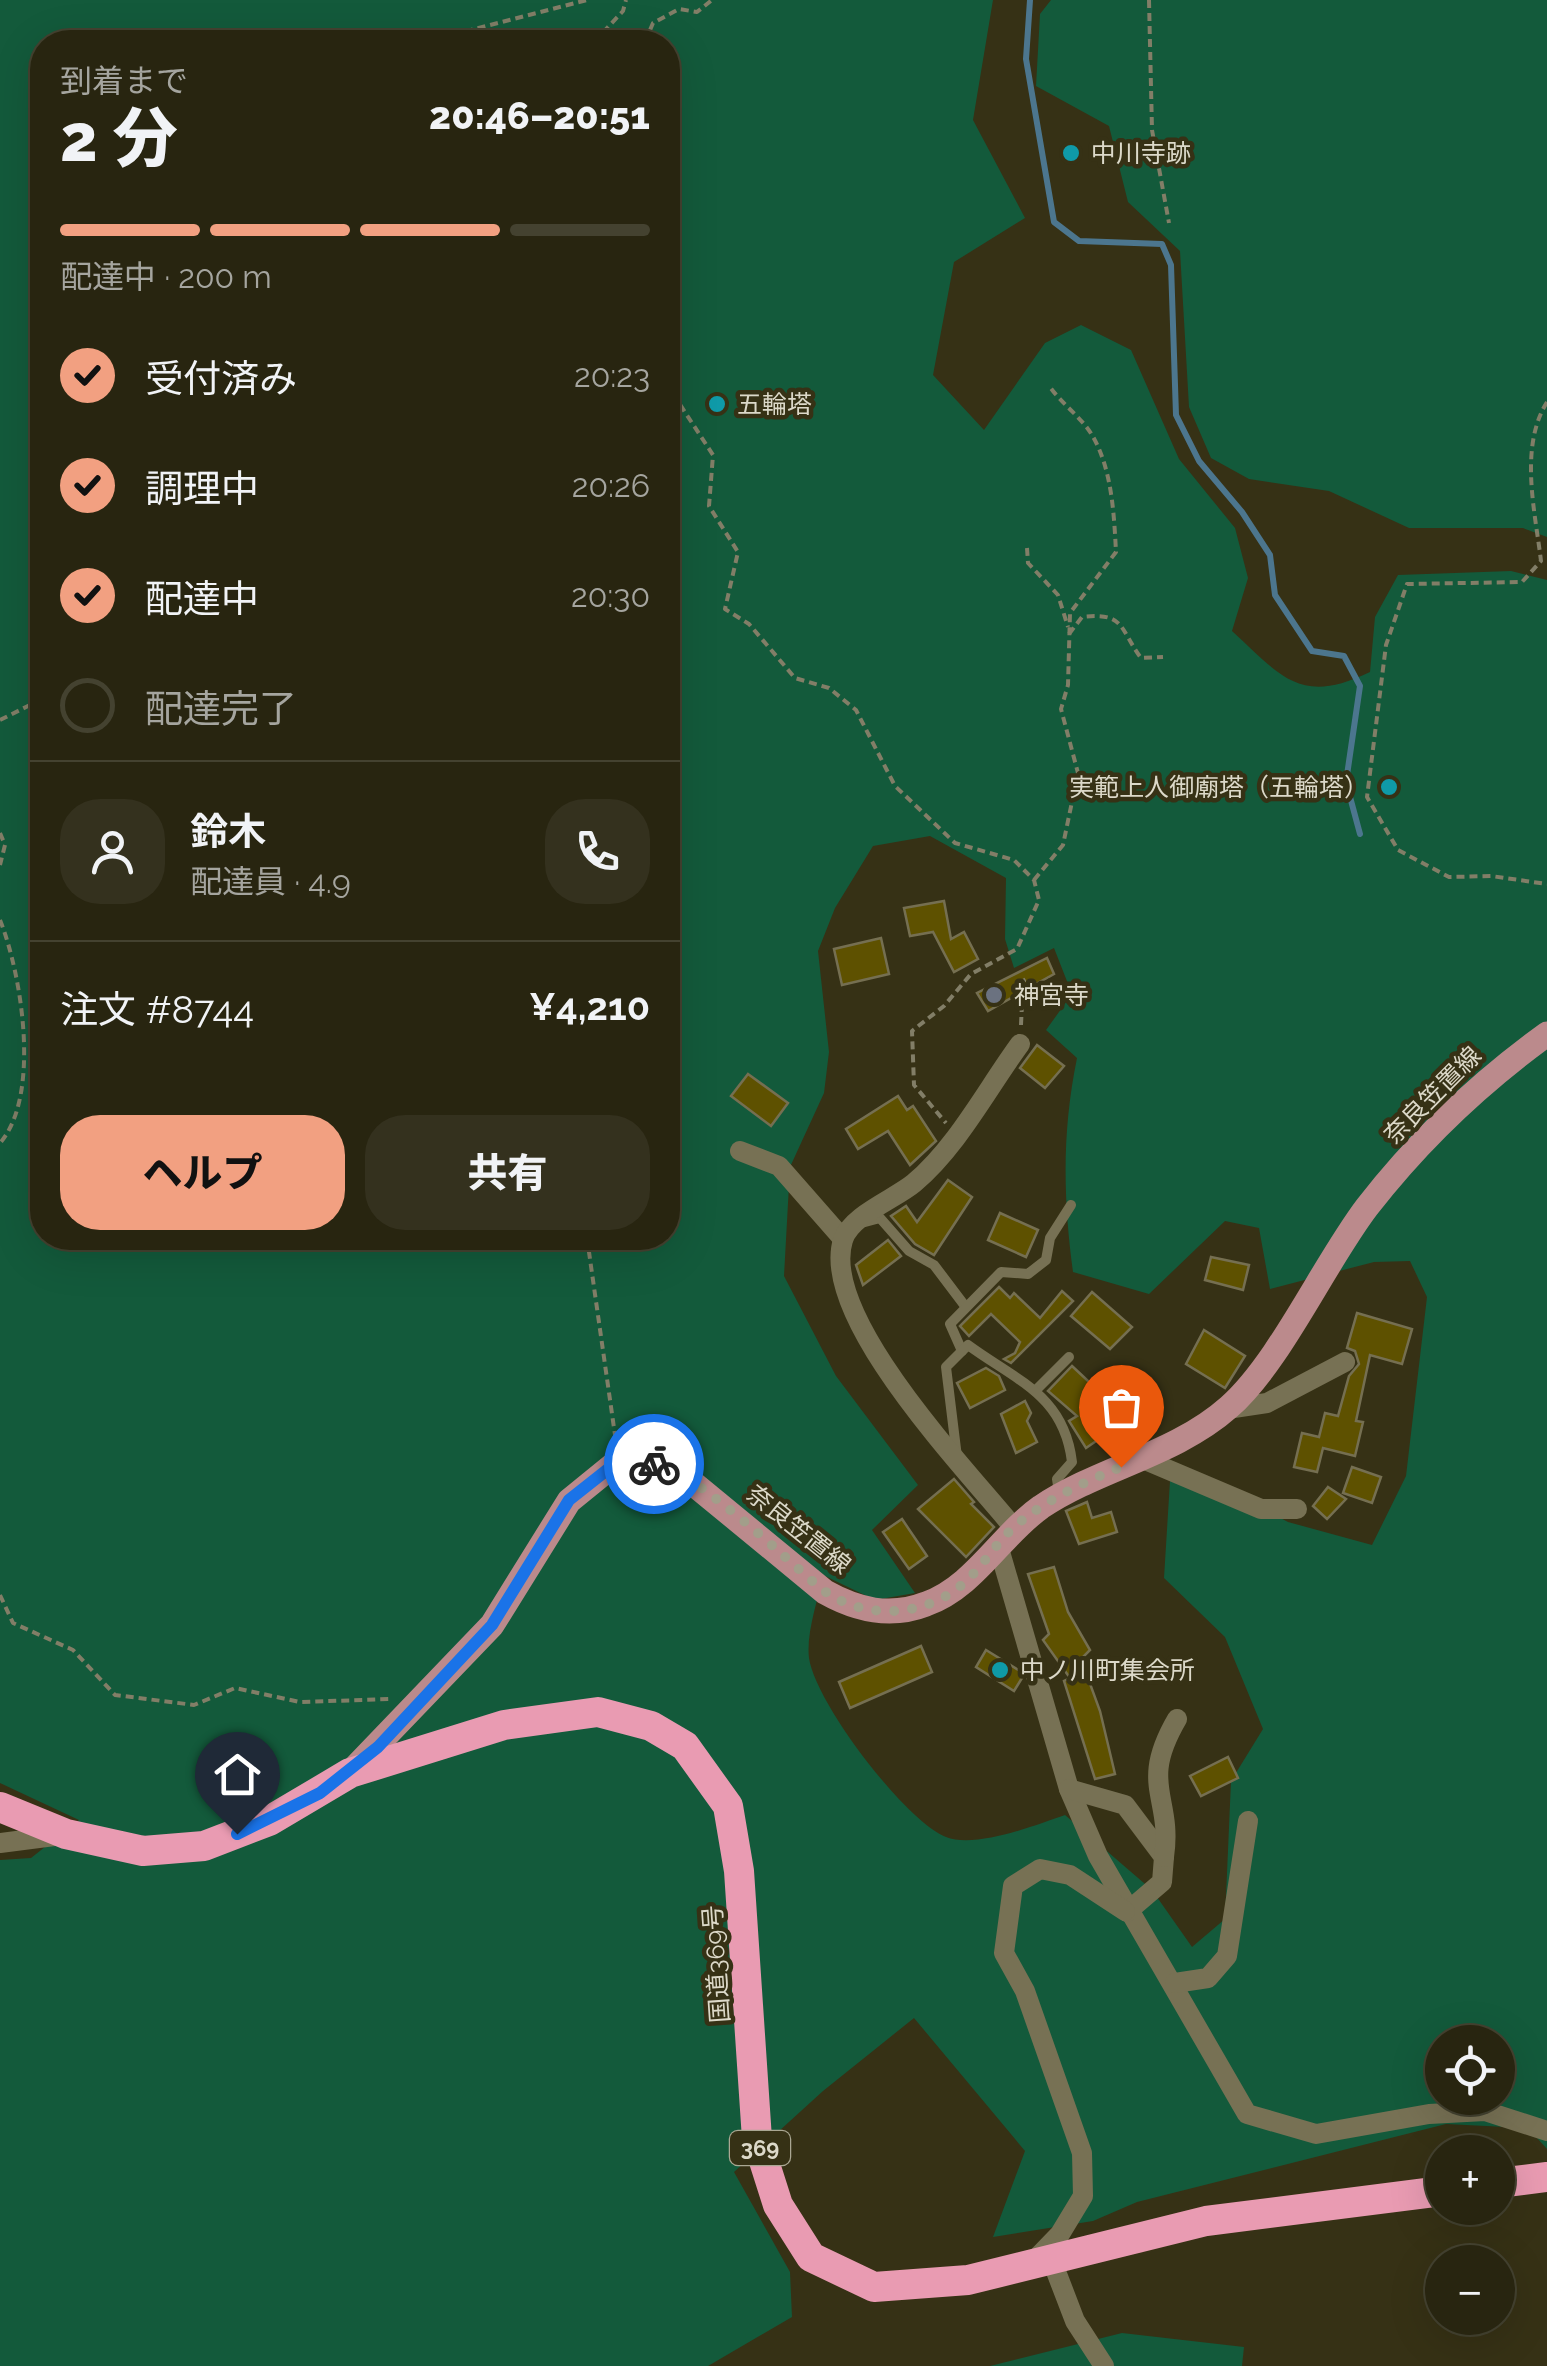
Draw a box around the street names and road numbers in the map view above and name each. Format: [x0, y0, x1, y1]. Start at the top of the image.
street label: 奈良笠置線 [1377, 1040, 1487, 1150]
street label: 奈良笠置線 [741, 1478, 857, 1580]
street label: 国道369号 [697, 1904, 735, 2024]
road number: 369 [730, 2131, 790, 2165]

